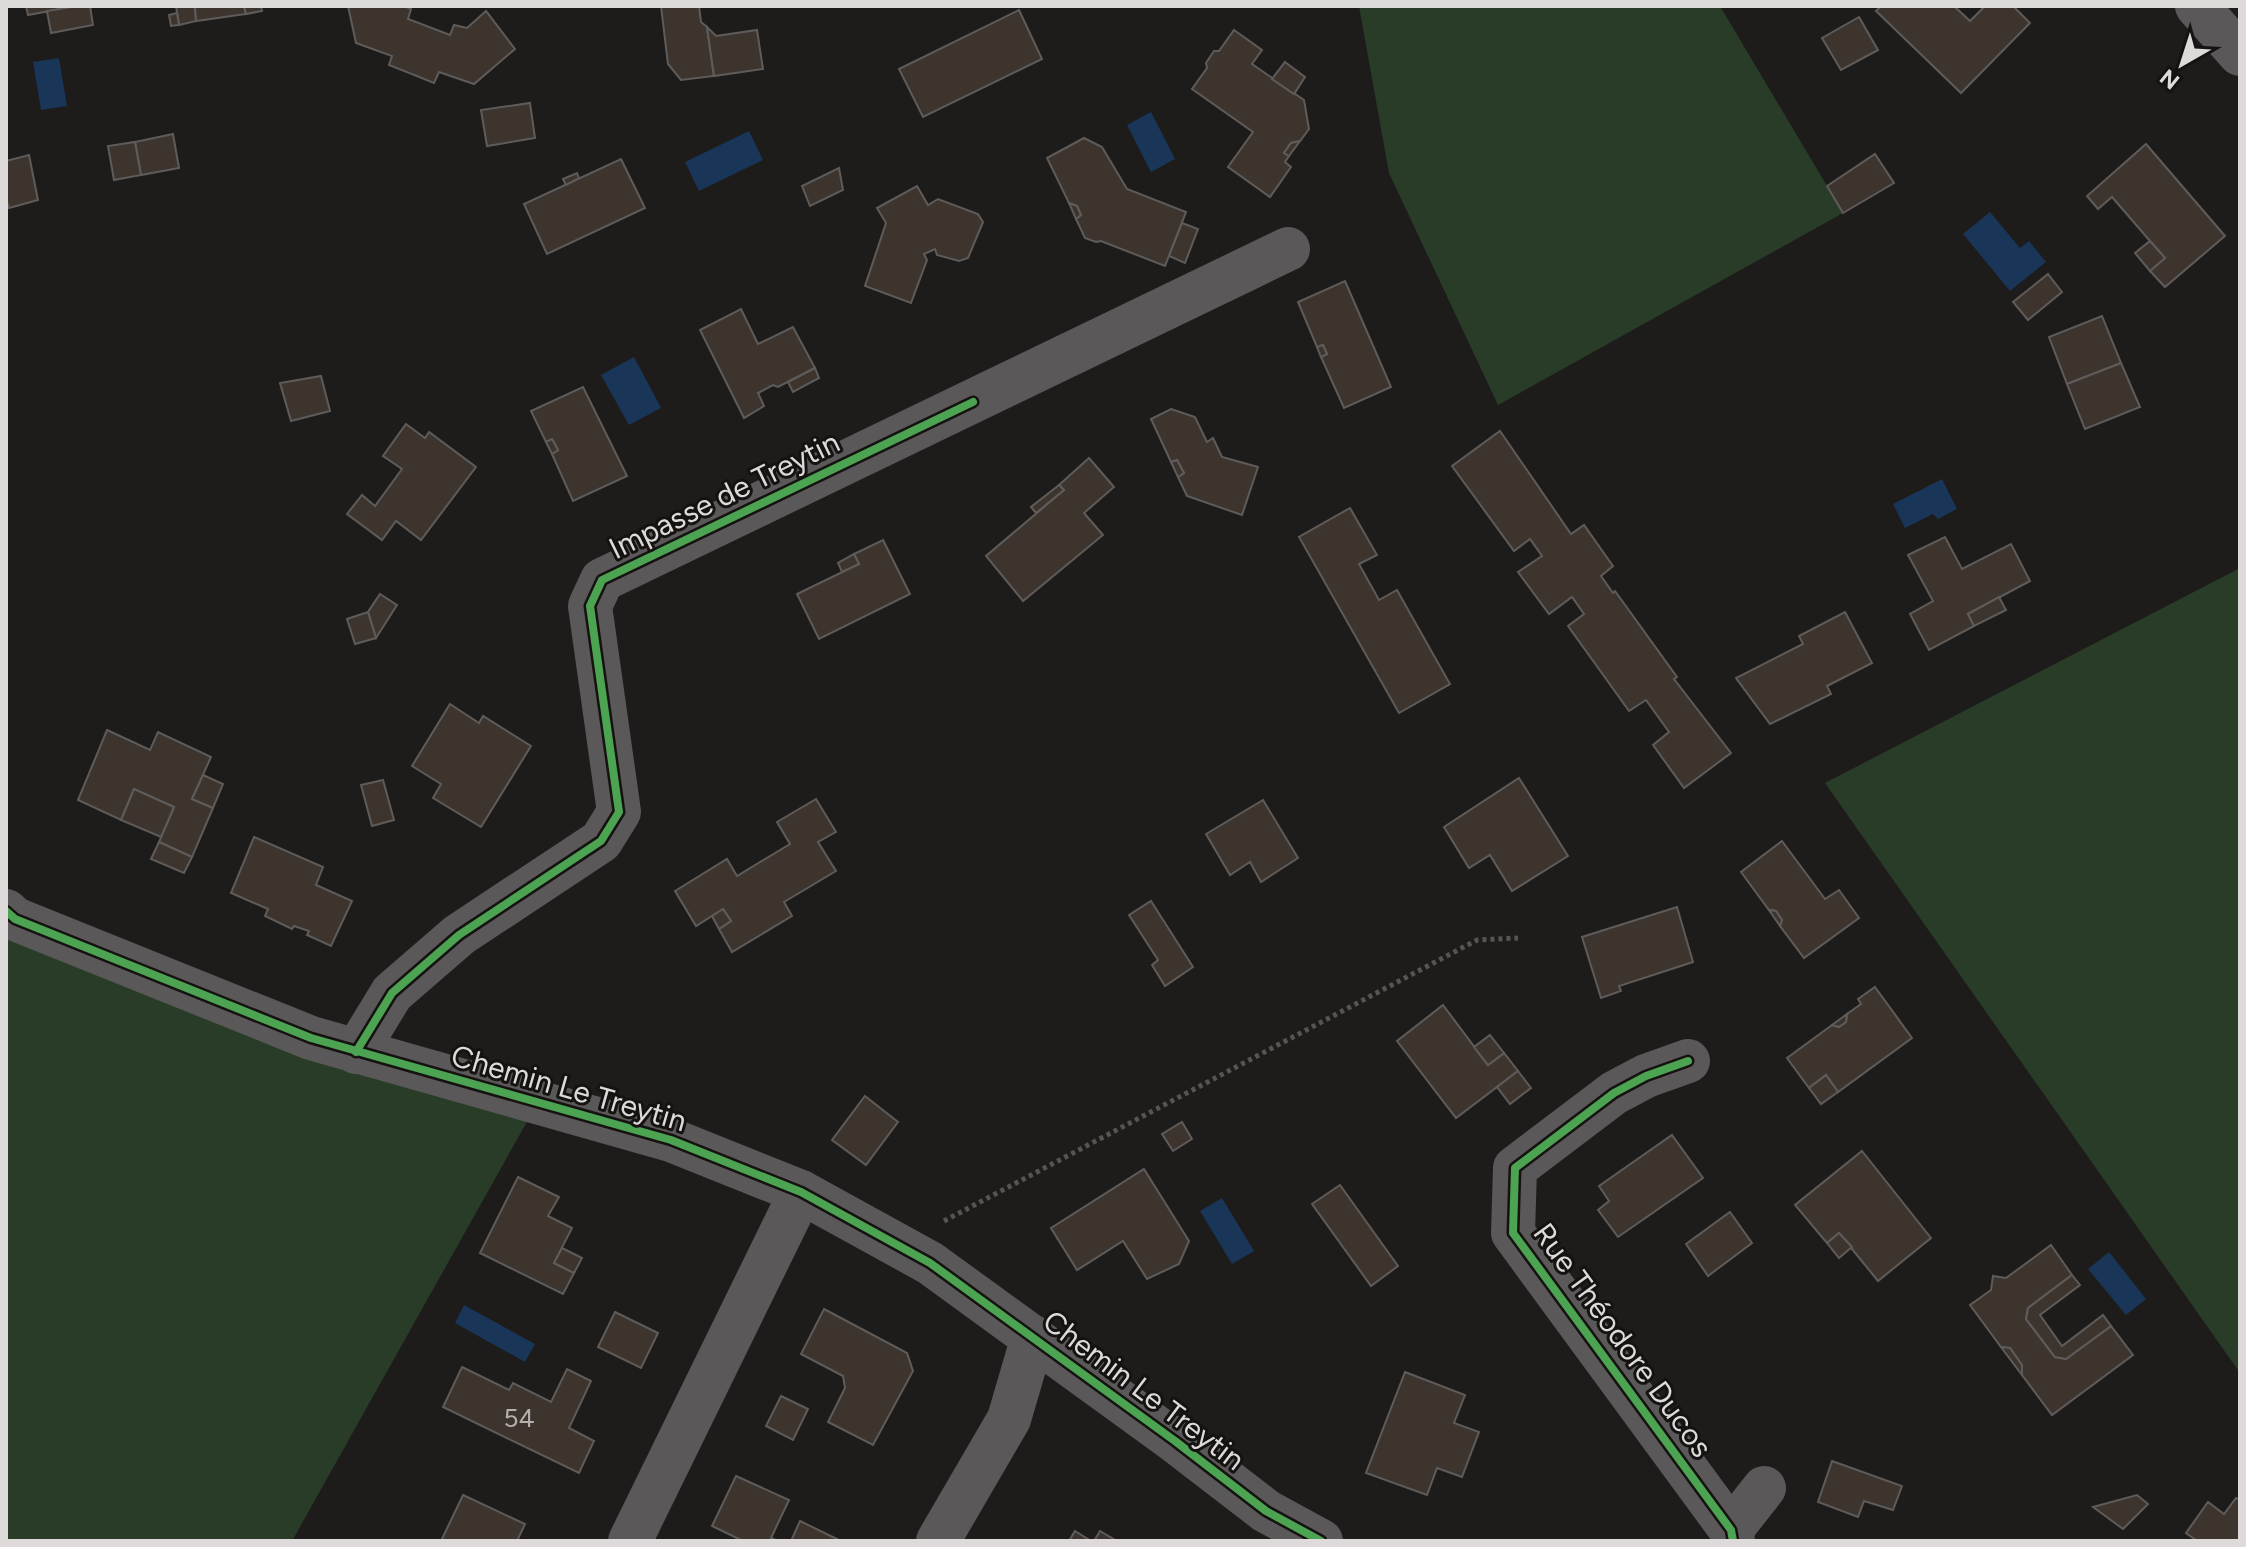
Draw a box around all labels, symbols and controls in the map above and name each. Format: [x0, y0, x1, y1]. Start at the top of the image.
north arrow [2142, 24, 2222, 104]
text: N [2155, 63, 2185, 95]
street label: Impasse de Treytin [603, 423, 845, 567]
street label: Chemin Le Treytin [447, 1037, 691, 1139]
street label: Rue Théodore Ducos [1526, 1216, 1720, 1464]
street label: Chemin Le Treytin [1036, 1302, 1252, 1478]
house number: 54 [503, 1402, 535, 1434]

